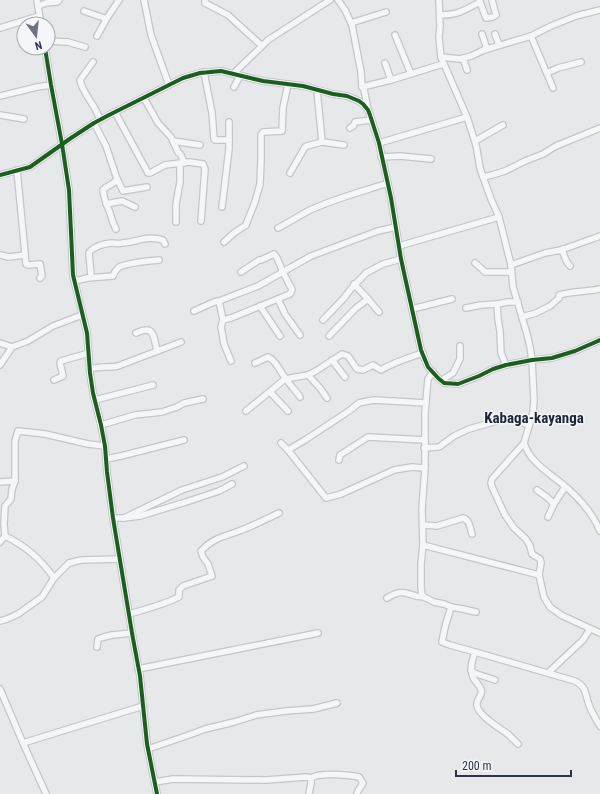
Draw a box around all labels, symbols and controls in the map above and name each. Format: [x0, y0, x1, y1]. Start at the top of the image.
north arrow [16, 16, 56, 56]
text: N [33, 38, 43, 52]
district label: Kabaga-kayanga [484, 409, 584, 427]
scale bar [456, 752, 571, 778]
text: 200 m [462, 759, 492, 773]

